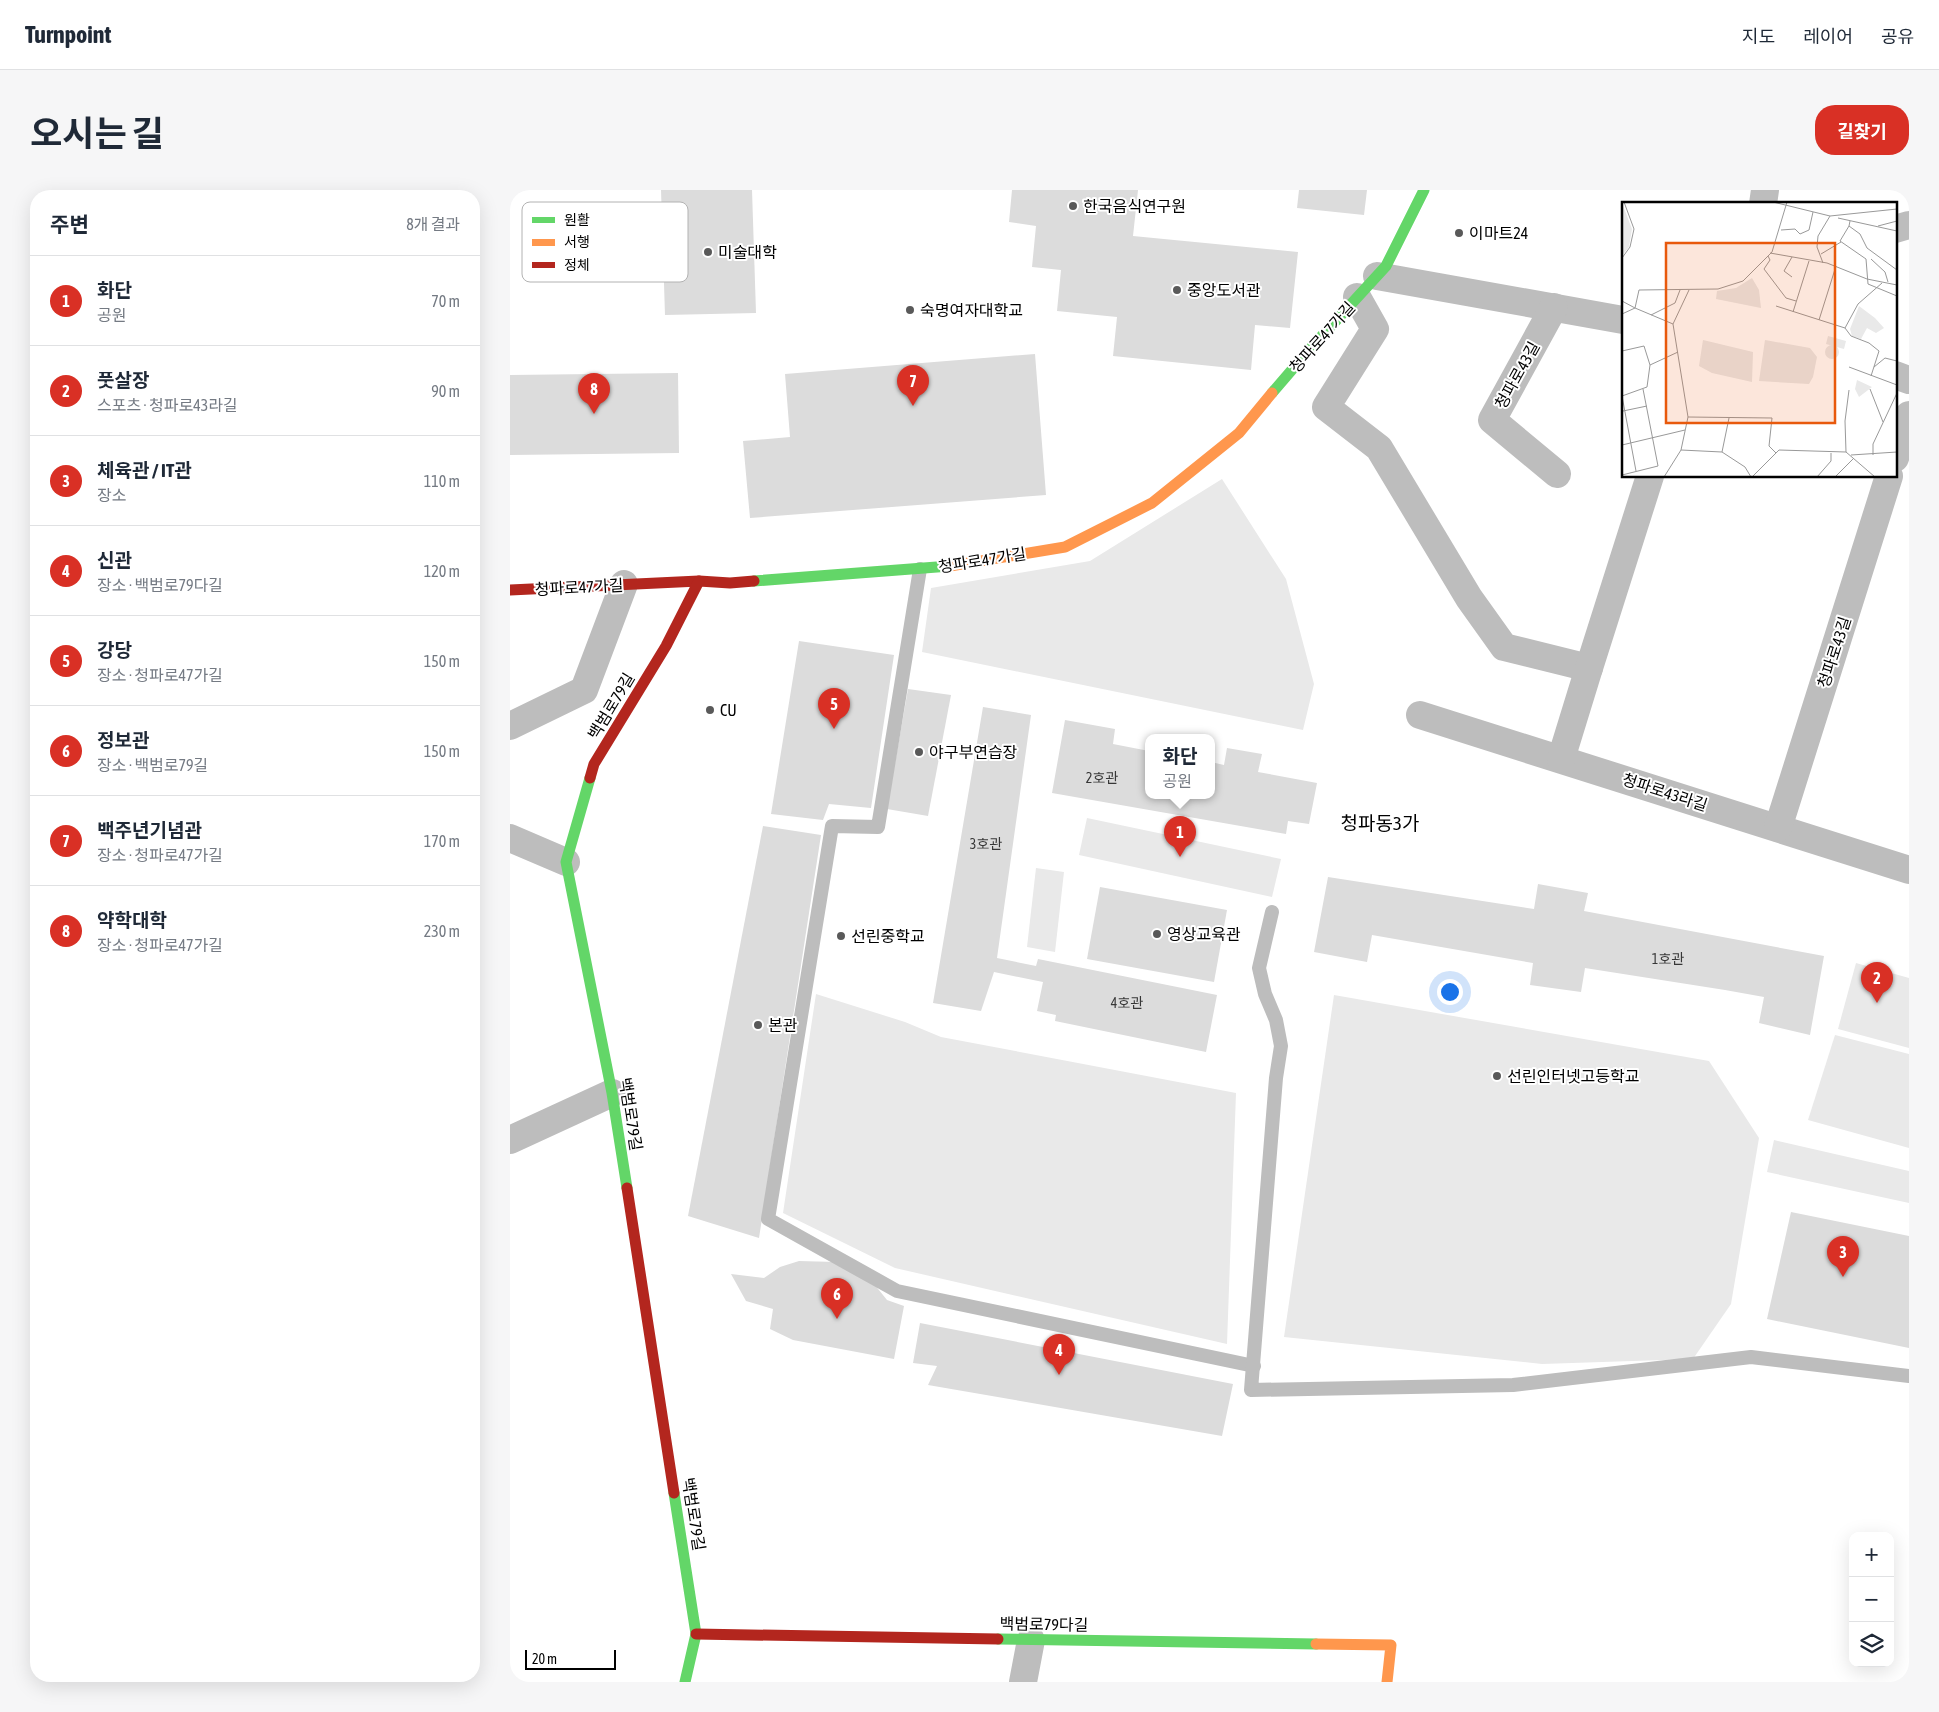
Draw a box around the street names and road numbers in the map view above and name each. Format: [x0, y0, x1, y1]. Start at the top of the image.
street label: 청파로47가길 [1286, 298, 1358, 376]
street label: 청파로43길 [1491, 338, 1543, 412]
street label: 청파로47가길 [937, 544, 1027, 576]
street label: 청파로47가길 [534, 576, 624, 598]
street label: 청파로43길 [1814, 614, 1854, 690]
street label: 백범로79길 [584, 670, 638, 742]
street label: 청파로43라길 [1620, 770, 1710, 814]
street label: 백범로79길 [616, 1076, 646, 1152]
street label: 백범로79길 [679, 1476, 709, 1552]
street label: 백범로79다길 [1000, 1614, 1088, 1634]

